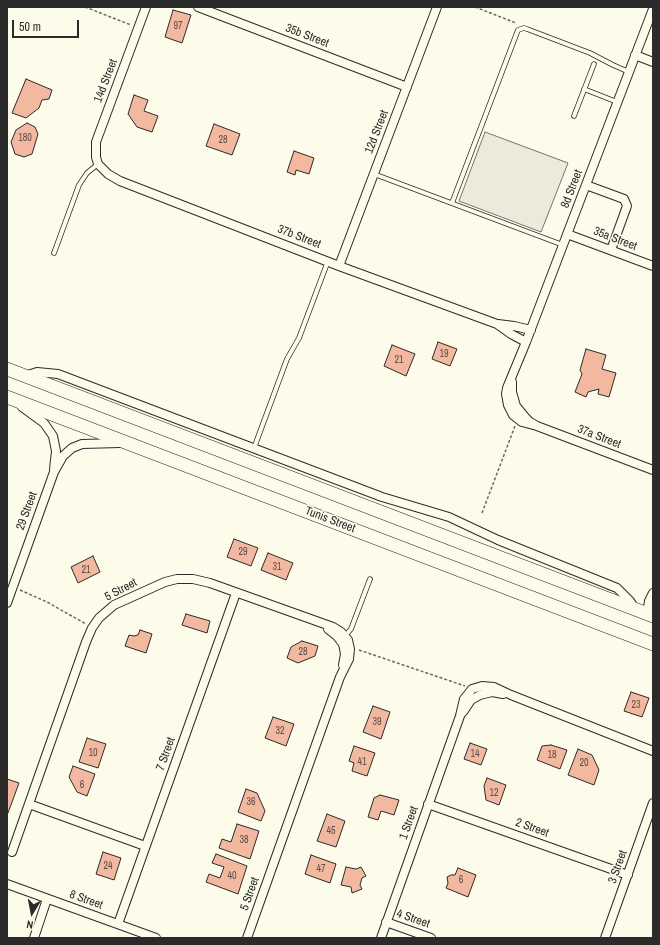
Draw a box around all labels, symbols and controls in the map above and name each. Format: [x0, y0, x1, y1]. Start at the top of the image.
scale bar [14, 12, 81, 38]
text: 50 m [19, 19, 41, 35]
house number: 97 [173, 20, 183, 32]
street label: 35b Street [283, 21, 331, 51]
street label: 14d Street [91, 57, 121, 105]
street label: 12d Street [362, 108, 392, 156]
house number: 180 [18, 132, 32, 144]
house number: 28 [218, 134, 228, 146]
street label: 8d Street [558, 168, 586, 210]
street label: 37b Street [275, 222, 323, 252]
street label: 35a Street [591, 224, 639, 254]
house number: 19 [439, 348, 449, 360]
house number: 21 [394, 354, 404, 366]
street label: 37a Street [575, 422, 623, 452]
street label: 29 Street [13, 490, 41, 532]
street label: Tunis Street [303, 504, 357, 536]
house number: 29 [238, 546, 248, 558]
house number: 31 [272, 561, 282, 573]
house number: 21 [81, 564, 91, 576]
street label: 5 Street [102, 576, 140, 604]
house number: 28 [298, 646, 308, 658]
house number: 23 [631, 699, 641, 711]
house number: 39 [372, 716, 382, 728]
house number: 32 [275, 725, 285, 737]
street label: 7 Street [153, 735, 179, 773]
house number: 10 [88, 747, 98, 759]
house number: 14 [470, 748, 480, 760]
house number: 18 [547, 749, 557, 761]
house number: 41 [357, 756, 367, 768]
house number: 20 [579, 757, 589, 769]
house number: 6 [80, 779, 84, 791]
house number: 12 [489, 787, 499, 799]
house number: 36 [246, 796, 256, 808]
street label: 1 Street [396, 804, 422, 842]
street label: 2 Street [513, 815, 551, 841]
house number: 45 [326, 825, 336, 837]
house number: 38 [239, 834, 249, 846]
street label: 3 Street [605, 848, 631, 886]
house number: 24 [103, 860, 113, 872]
house number: 47 [316, 863, 326, 875]
house number: 40 [227, 870, 237, 882]
house number: 6 [459, 874, 463, 886]
street label: 5 Street [237, 875, 263, 913]
street label: 8 Street [67, 887, 105, 913]
north arrow [12, 893, 52, 933]
street label: 4 Street [394, 907, 432, 931]
text: N [26, 917, 34, 932]

